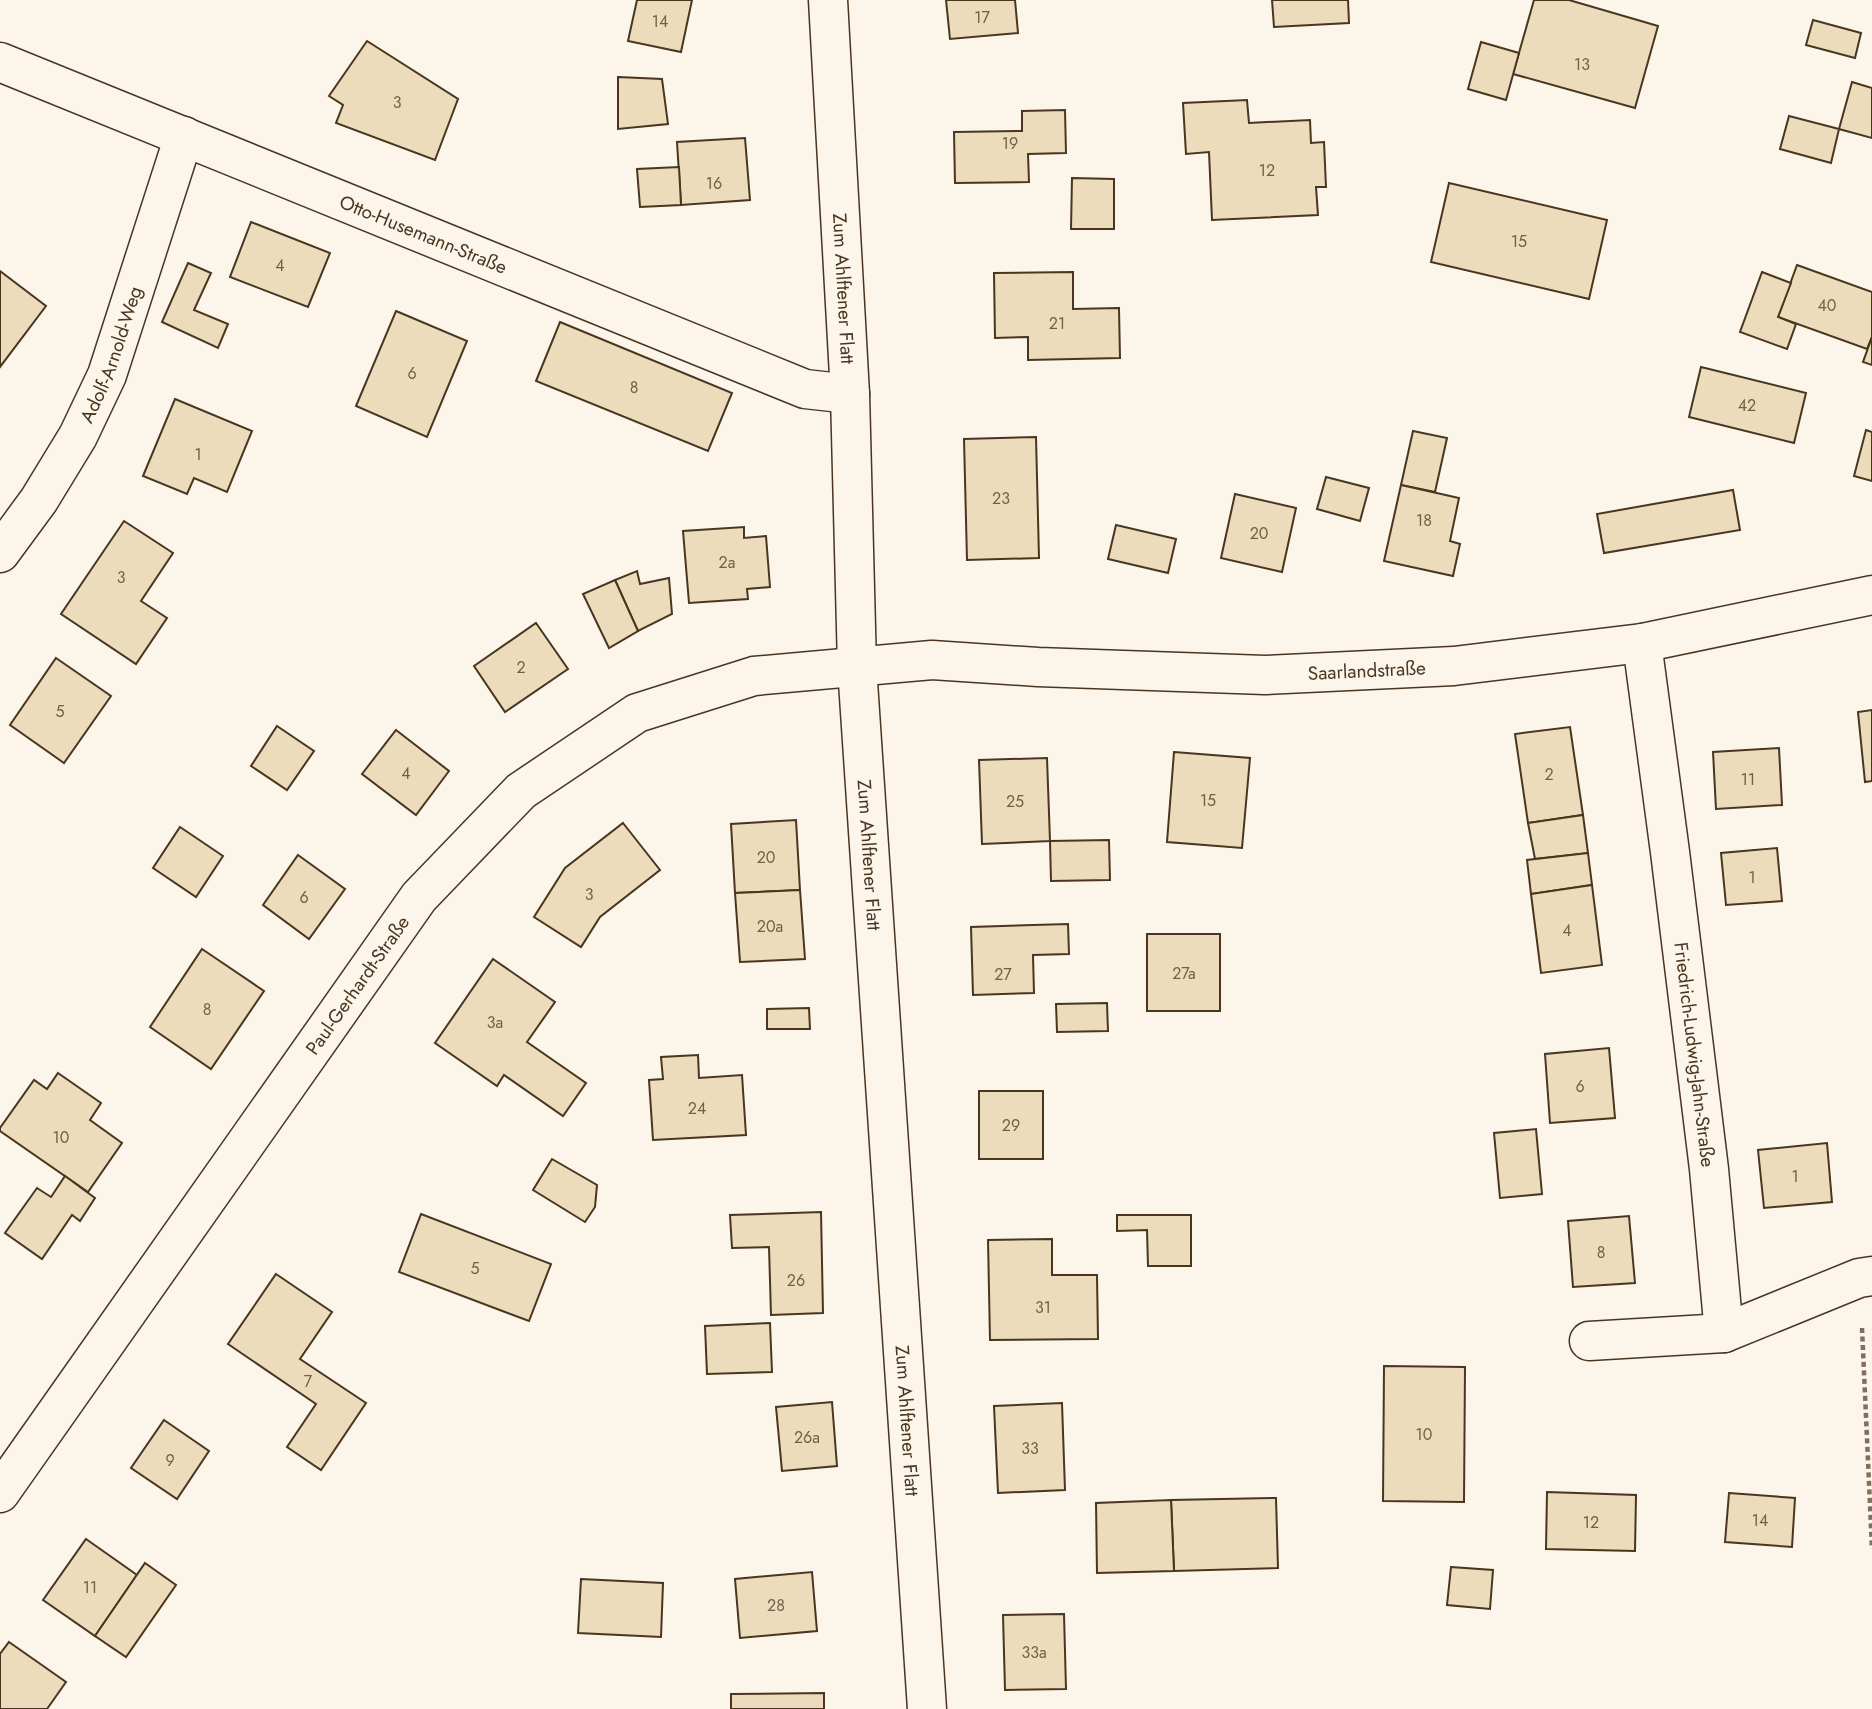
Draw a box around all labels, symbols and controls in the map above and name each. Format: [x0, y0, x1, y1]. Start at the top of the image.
house number: 17 [974, 6, 990, 29]
house number: 14 [652, 10, 668, 33]
house number: 13 [1574, 53, 1590, 76]
house number: 3 [393, 91, 402, 114]
house number: 19 [1002, 132, 1018, 155]
house number: 12 [1259, 159, 1275, 182]
house number: 16 [706, 172, 722, 195]
street label: Otto-Husemann-Straße [336, 188, 511, 280]
street label: Zum Ahlftener Flatt [826, 212, 862, 365]
house number: 15 [1511, 230, 1527, 253]
house number: 4 [275, 254, 285, 277]
street label: Adolf-Arnold-Weg [73, 283, 148, 427]
house number: 40 [1818, 294, 1836, 317]
house number: 21 [1049, 312, 1065, 335]
house number: 6 [407, 362, 417, 385]
house number: 8 [630, 376, 638, 399]
house number: 42 [1738, 394, 1756, 417]
house number: 1 [194, 443, 202, 466]
house number: 23 [992, 487, 1010, 510]
house number: 18 [1416, 509, 1432, 532]
house number: 20 [1250, 522, 1268, 545]
house number: 2a [719, 551, 735, 574]
house number: 3 [117, 566, 126, 589]
street label: Saarlandstraße [1307, 654, 1426, 686]
house number: 2 [516, 656, 526, 679]
house number: 5 [55, 700, 65, 723]
house number: 4 [401, 762, 411, 785]
house number: 2 [1544, 763, 1554, 786]
house number: 11 [1741, 768, 1755, 791]
street label: Zum Ahlftener Flatt [851, 779, 888, 932]
house number: 15 [1200, 789, 1216, 812]
house number: 25 [1006, 790, 1024, 813]
house number: 20 [757, 846, 775, 869]
house number: 1 [1748, 866, 1756, 889]
house number: 3 [585, 883, 594, 906]
house number: 6 [299, 886, 309, 909]
street label: Paul-Gerhardt-Straße [299, 910, 416, 1060]
house number: 20a [757, 915, 783, 938]
house number: 4 [1562, 919, 1572, 942]
street label: Friedrich-Ludwig-Jahn-Straße [1668, 941, 1722, 1169]
house number: 27a [1172, 962, 1196, 985]
house number: 27 [994, 963, 1012, 986]
house number: 8 [203, 998, 211, 1021]
house number: 3a [487, 1011, 503, 1034]
house number: 6 [1575, 1075, 1585, 1098]
house number: 24 [688, 1097, 706, 1120]
house number: 29 [1002, 1114, 1020, 1137]
house number: 10 [53, 1126, 69, 1149]
house number: 1 [1791, 1165, 1799, 1188]
house number: 8 [1597, 1241, 1605, 1264]
house number: 5 [470, 1257, 480, 1280]
house number: 26 [787, 1269, 805, 1292]
house number: 31 [1035, 1296, 1051, 1319]
street label: Zum Ahlftener Flatt [889, 1344, 926, 1497]
house number: 7 [304, 1370, 313, 1393]
house number: 10 [1416, 1423, 1432, 1446]
house number: 26a [794, 1426, 820, 1449]
house number: 33 [1021, 1437, 1039, 1460]
house number: 9 [165, 1449, 175, 1472]
house number: 14 [1752, 1509, 1768, 1532]
house number: 12 [1583, 1511, 1599, 1534]
house number: 11 [83, 1576, 97, 1599]
house number: 28 [767, 1594, 785, 1617]
house number: 33a [1021, 1641, 1047, 1664]

